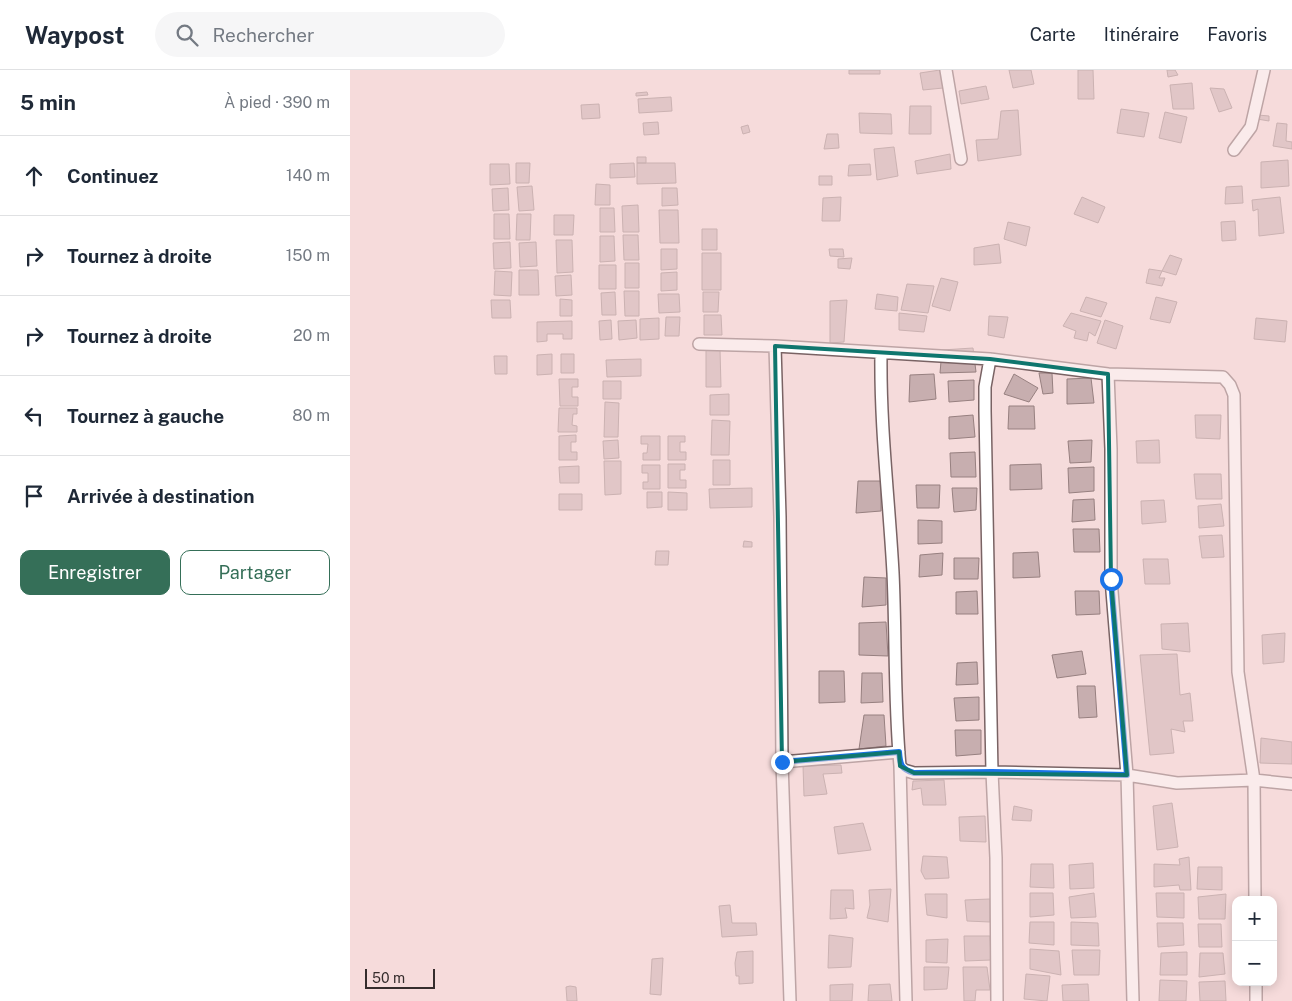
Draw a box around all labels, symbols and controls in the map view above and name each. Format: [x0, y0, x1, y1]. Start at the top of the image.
search box [155, 12, 505, 57]
text: Waypost [25, 21, 125, 49]
icon: search [173, 21, 201, 49]
text: Rechercher [213, 24, 314, 46]
text: Carte [1030, 24, 1076, 45]
text: Itinéraire [1104, 24, 1179, 45]
text: Favoris [1207, 24, 1267, 45]
text: 5 min [20, 90, 76, 115]
text: À pied · 390 m [224, 93, 330, 112]
icon: ahead [20, 162, 48, 190]
text: Continuez [67, 165, 158, 187]
text: 140 m [286, 166, 330, 185]
icon: right [20, 242, 48, 270]
text: Tournez à droite [67, 245, 212, 267]
text: 150 m [286, 246, 330, 265]
icon: right [20, 322, 48, 350]
text: Tournez à droite [67, 325, 212, 347]
text: 20 m [293, 326, 330, 345]
icon: left [20, 402, 48, 430]
text: Tournez à gauche [67, 405, 224, 427]
text: 80 m [292, 406, 330, 425]
icon: arrive [20, 482, 48, 510]
text: Arrivée à destination [67, 485, 255, 507]
button: Enregistrer [20, 550, 170, 595]
button: Partager [180, 550, 330, 595]
route start [1100, 568, 1123, 591]
route end [771, 751, 794, 774]
map controls [1232, 896, 1277, 986]
button: + [1232, 896, 1277, 941]
button: − [1232, 941, 1277, 986]
scale bar [365, 966, 435, 989]
text: 50 m [372, 970, 405, 986]

